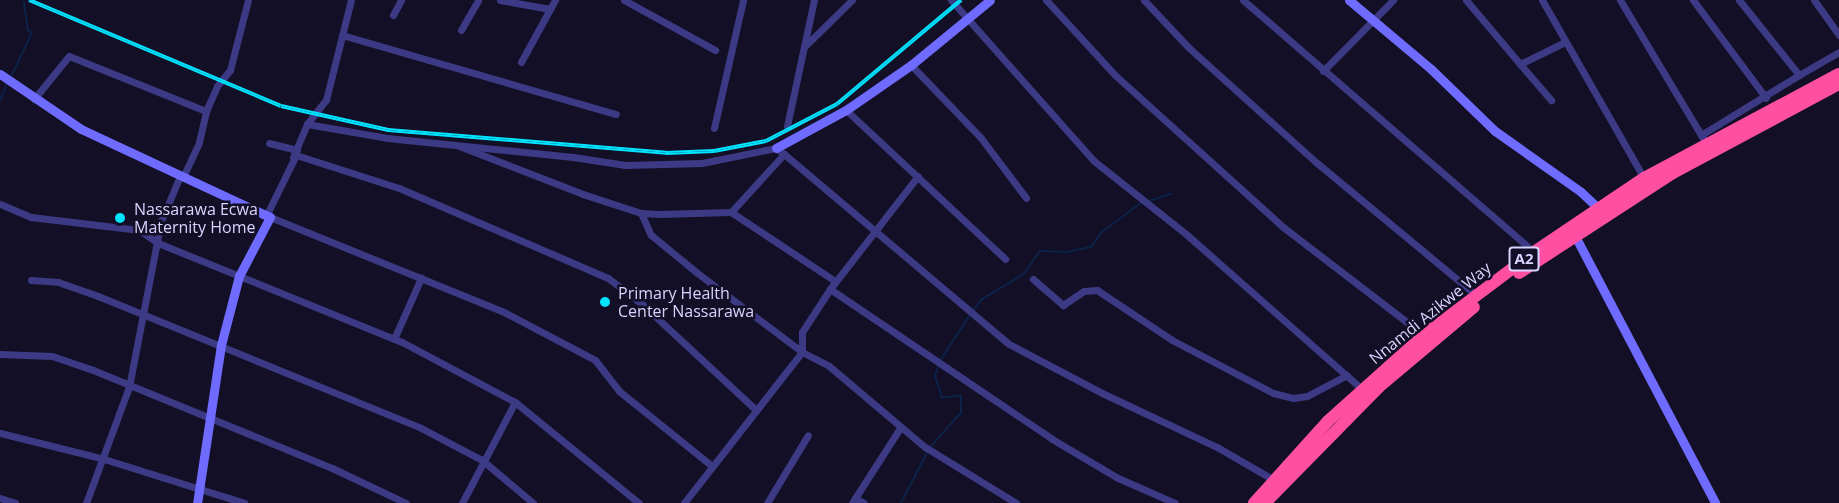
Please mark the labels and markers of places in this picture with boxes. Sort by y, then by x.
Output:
place label: Nassarawa Ecwa Maternity Home [134,199,258,237]
marker: Nassarawa Ecwa Maternity Home [111,209,129,227]
place label: Primary Health Center Nassarawa [618,283,754,321]
marker: Primary Health Center Nassarawa [596,293,614,311]

